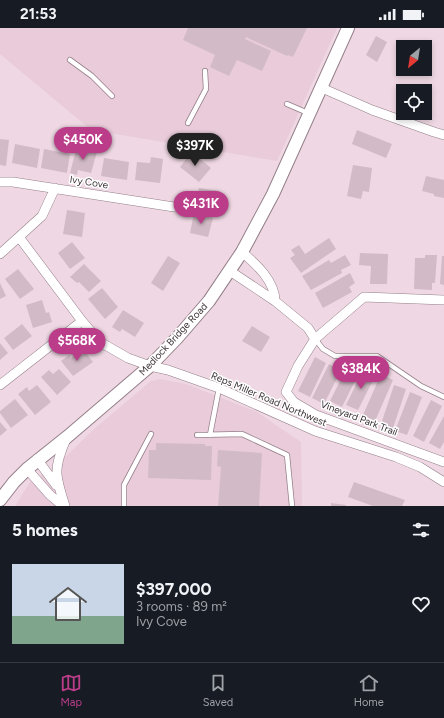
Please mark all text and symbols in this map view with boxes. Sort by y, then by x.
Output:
text: 21:53 [20,5,57,23]
north arrow [396,40,432,76]
map controls [396,40,432,120]
button: locate [396,84,432,120]
pin: $450K [55,127,111,161]
text: $450K [63,132,103,147]
pin: $397K [167,133,223,167]
text: $397K [176,138,214,153]
street label: Ivy Cove [69,173,110,192]
pin: $431K [173,191,229,225]
text: $431K [183,196,219,211]
street label: Medlock Bridge Road [136,300,210,378]
pin: $568K [49,328,105,362]
text: $568K [58,333,96,348]
pin: $384K [333,356,389,390]
text: $384K [341,361,381,376]
street label: Reps Miller Road Northwest [209,369,329,429]
street label: Vineyard Park Trail [319,397,399,439]
icon: filters [410,519,432,541]
text: 5 homes [12,520,78,540]
text: $397,000 [136,579,212,599]
icon: home [44,580,92,628]
icon: heart [410,593,432,615]
text: 3 rooms · 89 m² [136,599,227,614]
text: Ivy Cove [136,614,187,629]
tab: Map [60,672,82,709]
tab: Saved [203,672,233,709]
tab: Home [354,672,384,709]

